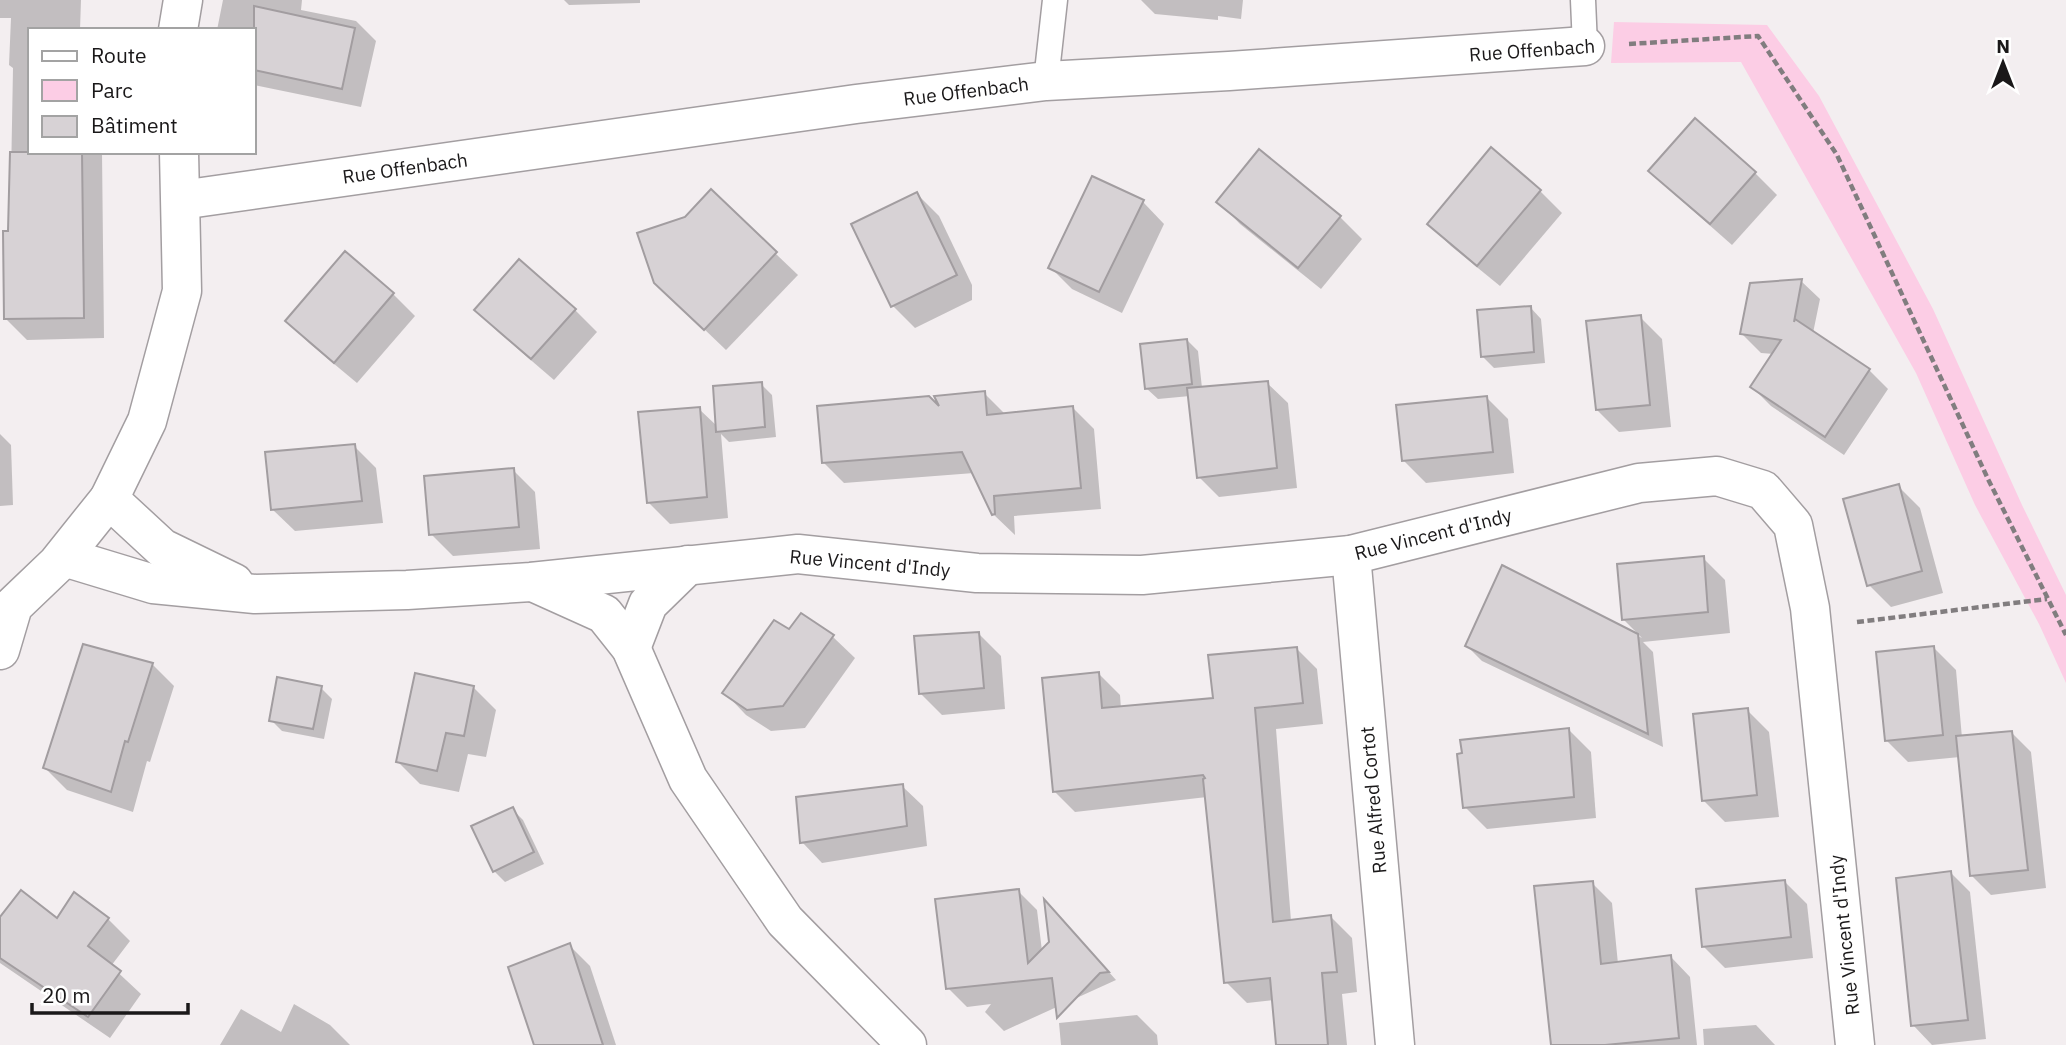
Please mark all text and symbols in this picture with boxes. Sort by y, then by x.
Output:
legend [28,28,256,154]
north arrow [1968,28,2038,98]
street label: Rue Offenbach [1468,34,1596,66]
text: N [1996,34,2010,58]
text: Route [91,41,147,69]
street label: Rue Offenbach [902,71,1030,111]
text: Parc [91,76,133,104]
text: Bâtiment [91,111,178,139]
street label: Rue Offenbach [341,147,469,189]
street label: Rue Vincent d'Indy [1352,503,1515,565]
street label: Rue Vincent d'Indy [789,544,952,582]
street label: Rue Alfred Cortot [1355,725,1391,875]
street label: Rue Vincent d'Indy [1824,853,1864,1016]
scale bar [32,972,187,1016]
text: 20 m [42,981,91,1009]

